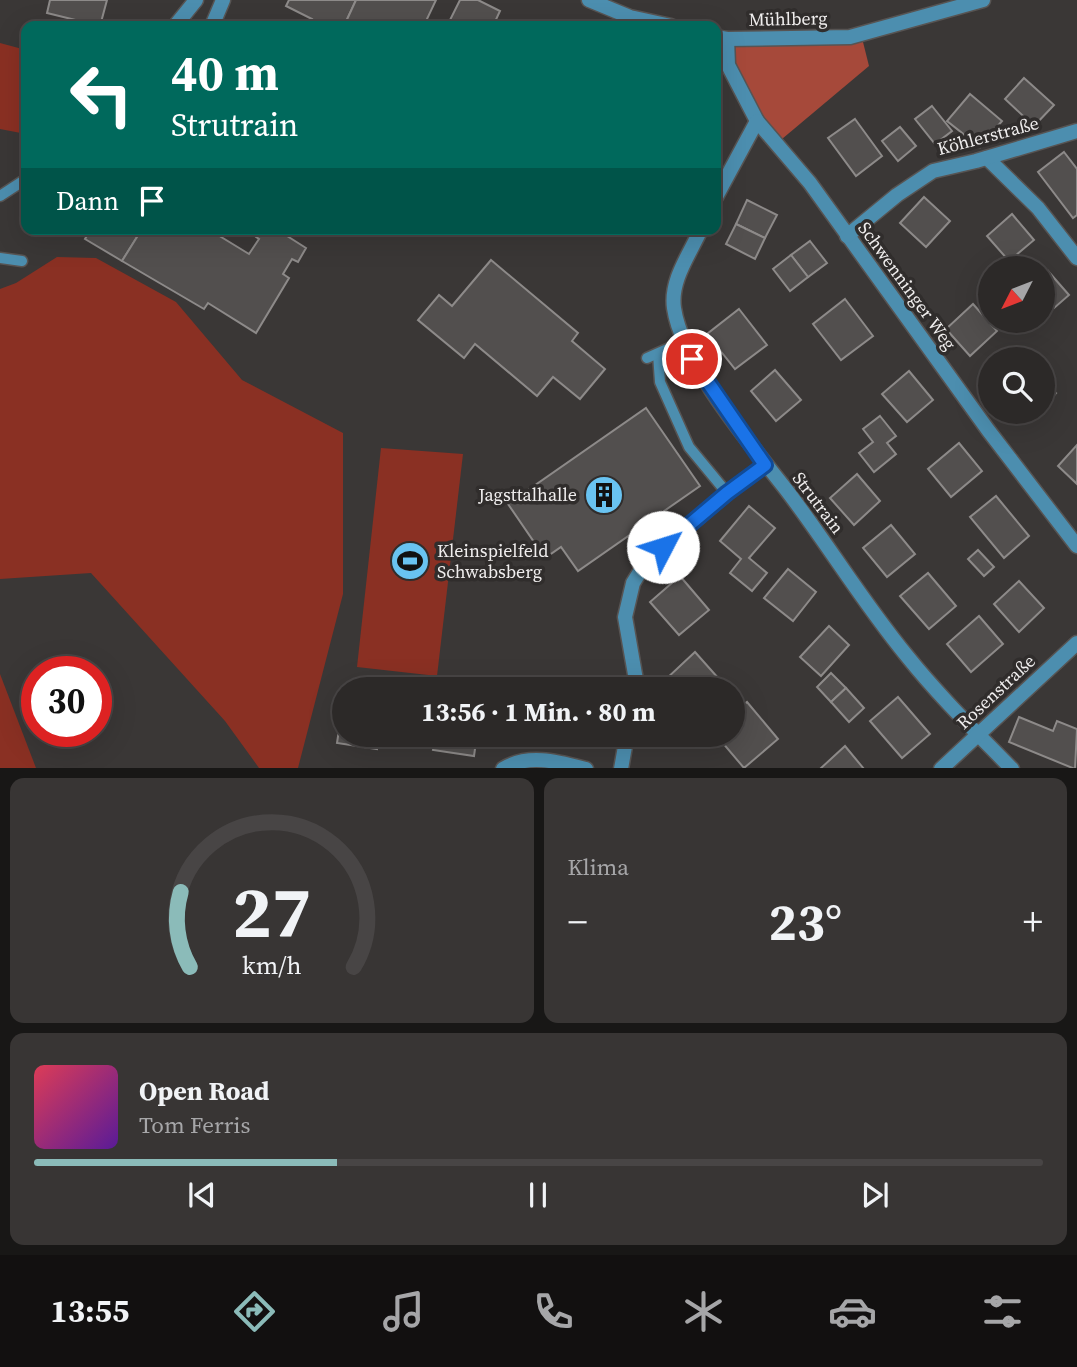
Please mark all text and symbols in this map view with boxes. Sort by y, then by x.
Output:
street label: Mühlberg [748,5,828,32]
text: 40 m [171,39,279,106]
icon: left [56,49,147,140]
text: Strutrain [171,103,298,147]
street label: Köhlerstraße [934,110,1041,161]
icon: arrive [133,182,171,220]
text: Dann [56,183,119,219]
street label: Schwenninger Weg [852,217,962,355]
north arrow [978,256,1055,332]
map controls [978,256,1055,424]
pin [662,329,722,389]
icon: arrive [673,340,711,378]
button: search [978,347,1055,424]
street label: Strutrain [787,467,850,539]
building icon: Jagsttalhalle [583,474,625,516]
place label: Jagsttalhalle [477,482,577,507]
position arrow [626,510,700,584]
place label: Kleinspielfeld Schwabsberg [437,538,548,584]
sports icon: Kleinspielfeld Schwabsberg [389,540,431,582]
street label: Rosenstraße [951,649,1041,735]
speed limit sign: 30 [21,656,112,747]
text: 13:56 · 1 Min. · 80 m [421,694,656,730]
text: Klima [568,851,629,883]
text: 27 [232,862,311,961]
text: 23° [769,886,842,957]
text: − [568,896,588,948]
text: + [1023,896,1043,948]
text: km/h [242,947,302,981]
text: Open Road [139,1073,270,1109]
text: Tom Ferris [139,1109,250,1141]
icon: previous [183,1176,221,1214]
icon: pause [519,1176,557,1214]
icon: next [856,1176,894,1214]
icon: directions [230,1287,279,1336]
icon: music [379,1287,428,1336]
icon: phone [529,1287,578,1336]
icon: climate [679,1287,728,1336]
icon: car [828,1287,877,1336]
icon: filters [978,1287,1027,1336]
text: 13:55 [50,1289,129,1333]

